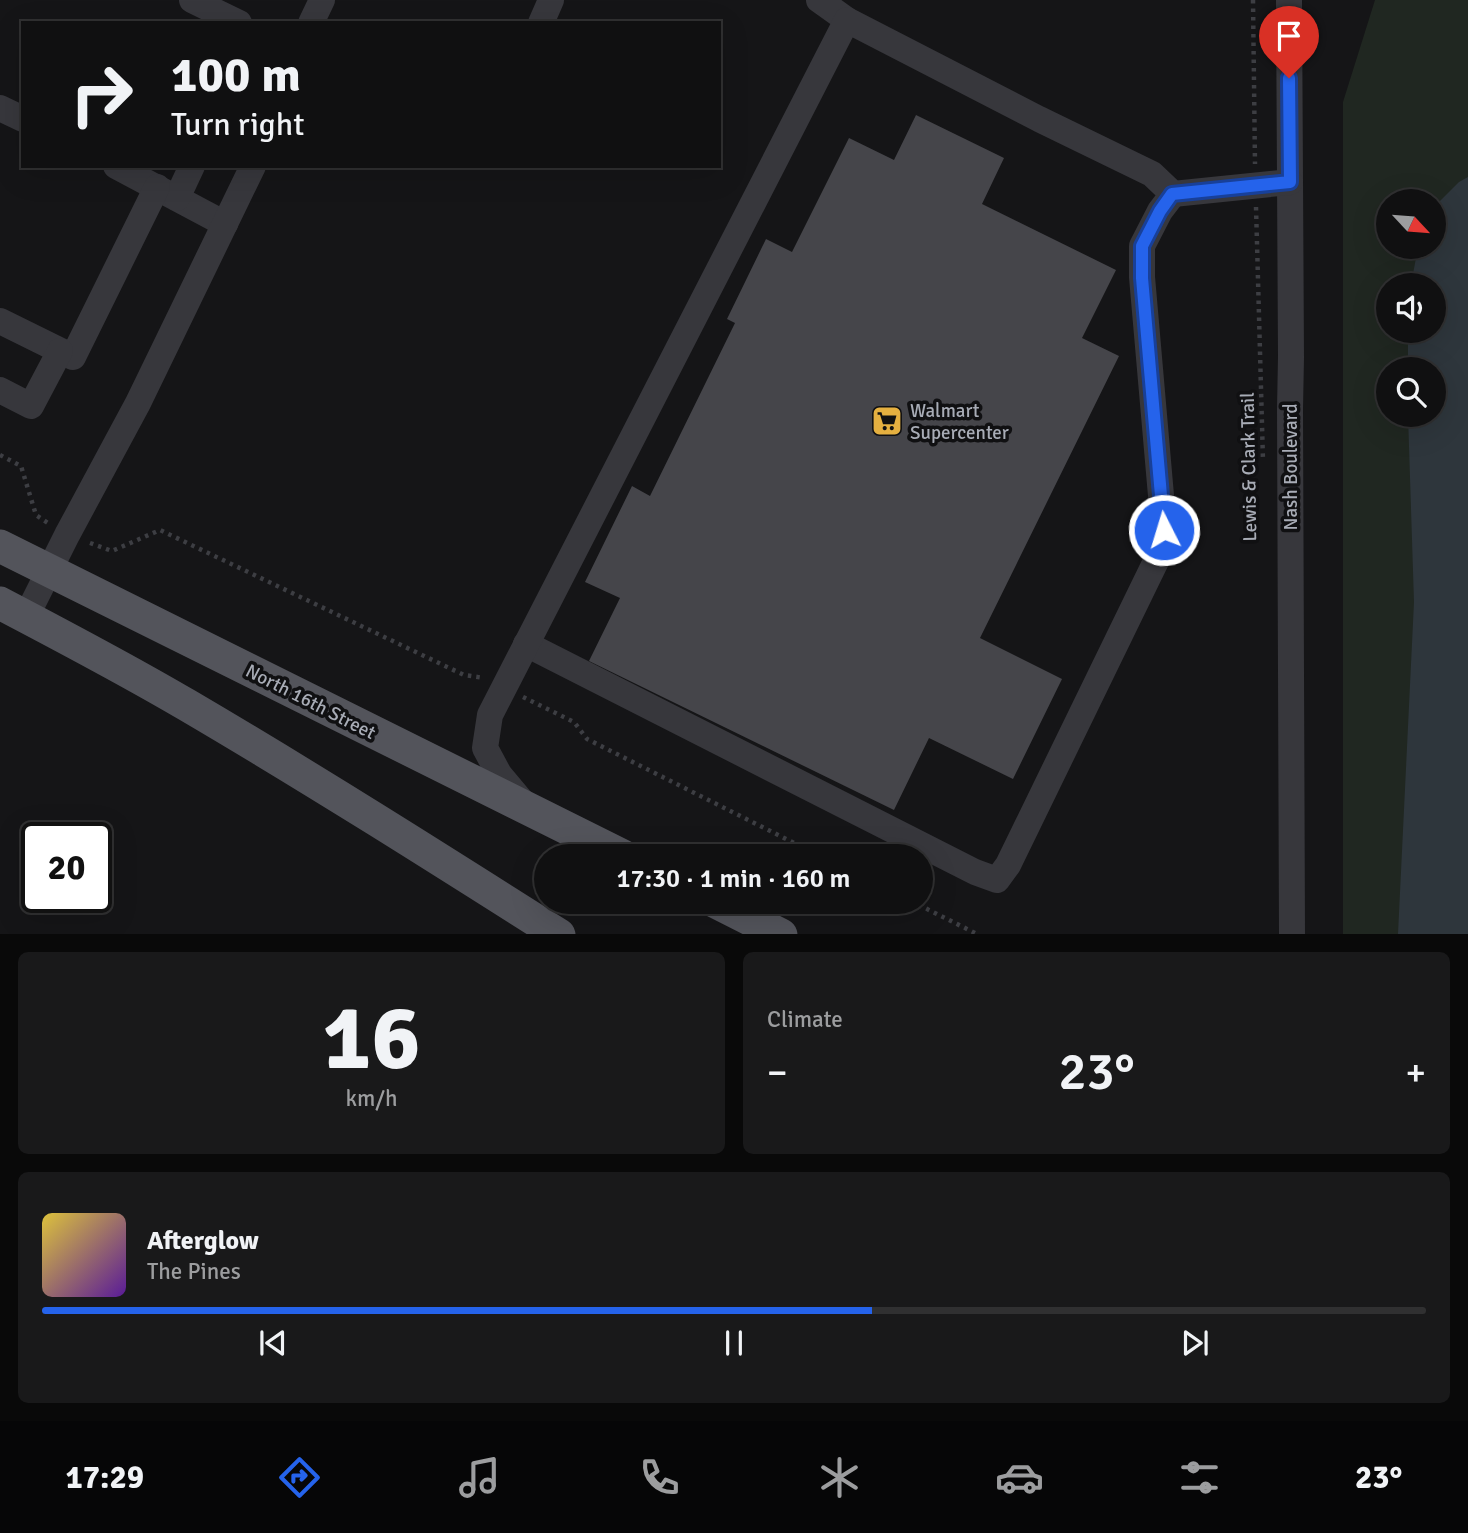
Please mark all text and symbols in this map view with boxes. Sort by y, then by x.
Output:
pin [1259,6,1319,78]
icon: arrive [1270,17,1308,55]
text: 100 m [171,45,301,105]
icon: right [56,49,147,140]
text: Turn right [171,105,304,144]
north arrow [1376,189,1446,259]
map controls [1376,189,1446,427]
button: sound [1376,273,1446,343]
button: search [1376,357,1446,427]
street label: Lewis & Clark Trail [1236,392,1262,542]
place label: Walmart Supercenter [910,399,1009,445]
supermarket icon: Walmart Supercenter [870,404,904,438]
street label: Nash Boulevard [1279,404,1303,530]
position arrow [1127,493,1201,567]
street label: North 16th Street [242,659,380,745]
speed limit sign: 20 [21,822,112,913]
text: 17:30 · 1 min · 160 m [617,863,850,895]
text: 16 [322,982,421,1095]
text: Climate [767,1005,843,1034]
text: 23° [1058,1040,1135,1104]
text: − [767,1049,788,1096]
text: + [1405,1049,1426,1096]
text: km/h [345,1084,398,1113]
text: Afterglow [147,1225,259,1257]
text: The Pines [147,1257,241,1286]
icon: previous [254,1324,292,1362]
icon: pause [715,1324,753,1362]
icon: next [1176,1324,1214,1362]
icon: directions [275,1453,324,1502]
icon: music [455,1453,504,1502]
icon: phone [635,1453,684,1502]
icon: climate [815,1453,864,1502]
icon: car [995,1453,1044,1502]
icon: filters [1175,1453,1224,1502]
text: 17:29 [66,1458,144,1497]
text: 23° [1355,1458,1402,1497]

